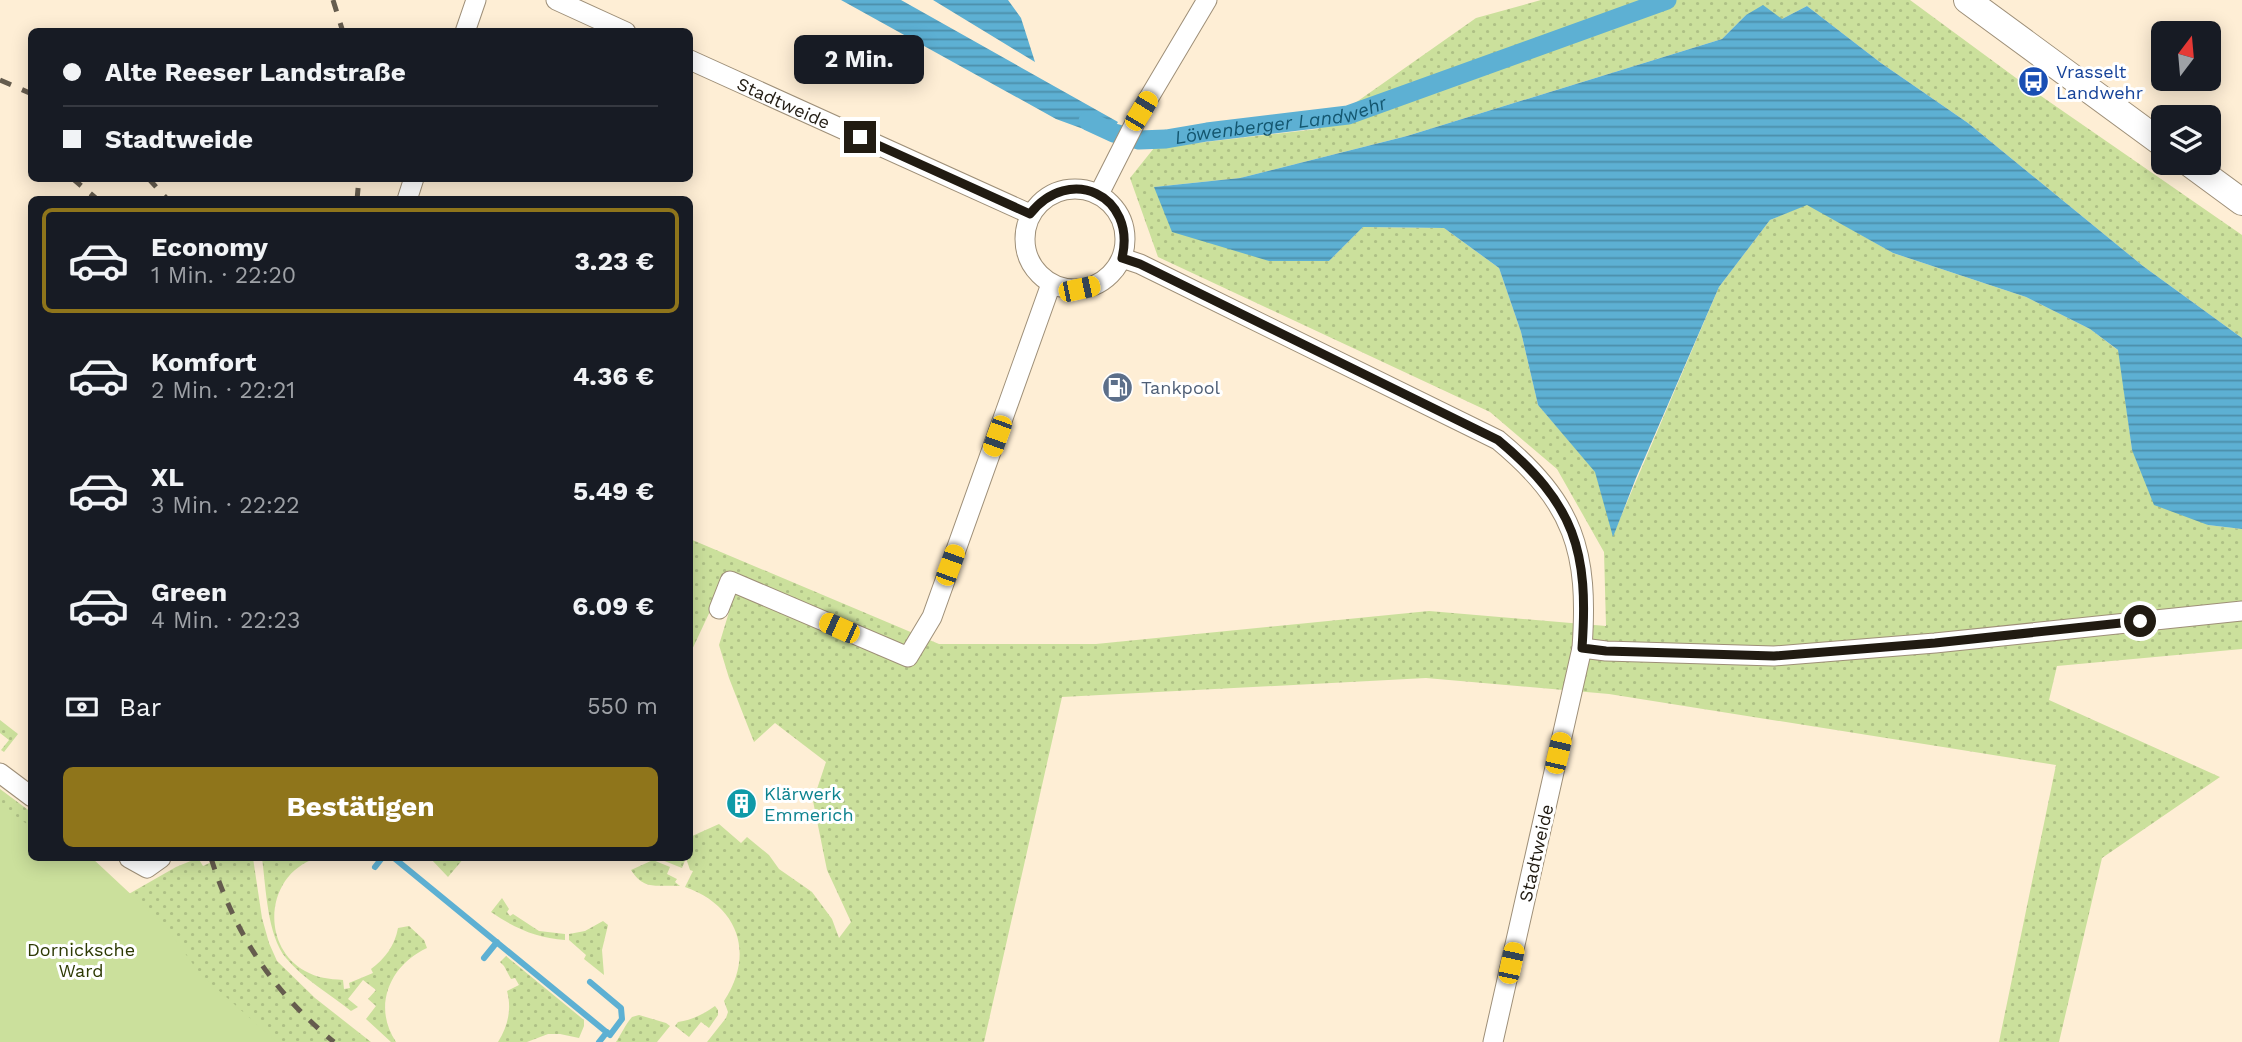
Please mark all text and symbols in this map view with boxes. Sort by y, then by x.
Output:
north arrow [2151,21,2221,91]
map controls [2151,21,2221,175]
callout: 2 Min. [795,36,925,85]
text: 2 Min. [825,46,893,73]
text: Alte Reeser Landstraße [105,57,406,87]
place label: Vrasselt Landwehr [2056,61,2143,103]
bus stop icon: Vrasselt Landwehr [2016,64,2050,98]
street label: Stadtweide [734,72,834,133]
car [1122,88,1161,134]
water label: Löwenberger Landwehr [1173,90,1390,149]
button: layers [2151,105,2221,175]
route end [844,121,876,153]
text: Stadtweide [105,124,253,154]
icon: car [67,229,130,292]
text: Economy [151,232,268,262]
text: 3.23 € [574,246,654,276]
text: 1 Min. · 22:20 [151,262,296,289]
car [1057,274,1102,304]
icon: car [67,344,130,407]
text: Komfort [151,347,256,377]
text: 4.36 € [573,361,654,391]
fuel station icon: Tankpool [1101,370,1135,404]
text: 2 Min. · 22:21 [151,377,295,404]
place label: Tankpool [1141,377,1220,398]
car [980,413,1015,459]
icon: car [67,459,130,522]
text: XL [151,462,184,492]
text: 5.49 € [573,476,654,506]
text: 3 Min. · 22:22 [151,492,300,519]
car [933,542,968,588]
icon: car [67,574,130,637]
text: Green [151,577,227,607]
text: 6.09 € [572,591,654,621]
route start [2124,605,2156,637]
text: 4 Min. · 22:23 [151,607,300,634]
car [816,610,863,646]
icon: cash [63,688,101,726]
text: Bar [119,692,161,722]
text: 550 m [587,693,658,720]
car [1544,730,1573,776]
button: Bestätigen [63,767,658,847]
place label: Klärwerk Emmerich [764,783,854,825]
building icon: Klärwerk Emmerich [724,786,758,820]
street label: Stadtweide [1515,802,1557,904]
park label: Dornicksche Ward [27,939,135,981]
car [1497,940,1526,986]

